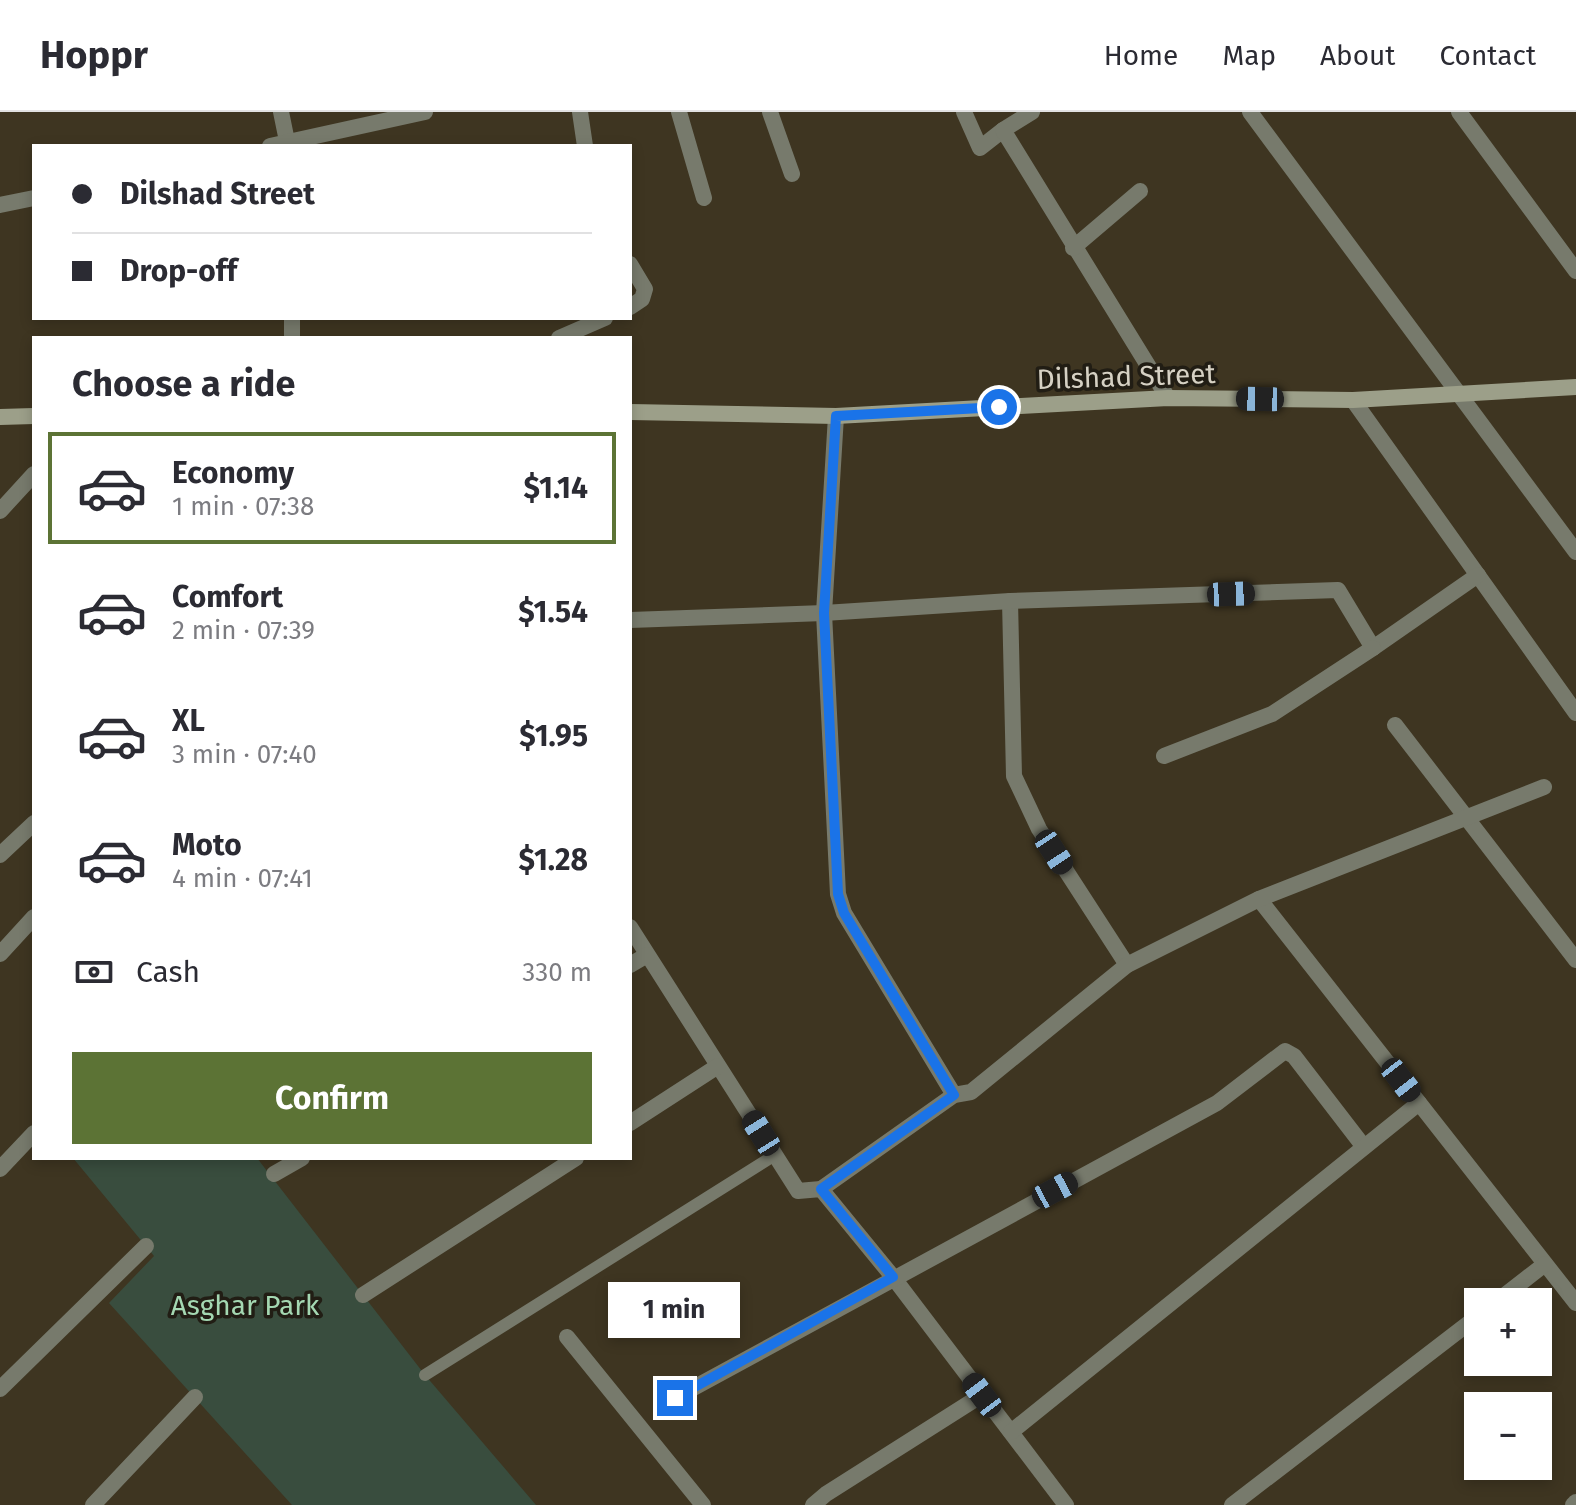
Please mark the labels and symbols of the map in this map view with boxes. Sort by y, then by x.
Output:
street label: Dilshad Street [1036,357,1217,396]
car [1236,387,1284,411]
route start [981,389,1017,425]
car [1207,581,1255,607]
car [1031,825,1077,879]
car [1377,1054,1425,1106]
car [738,1106,784,1160]
car [1028,1168,1082,1212]
callout: 1 min [609,1282,741,1338]
park label: Asghar Park [171,1289,320,1322]
car [958,1369,1006,1421]
route end [657,1380,693,1416]

